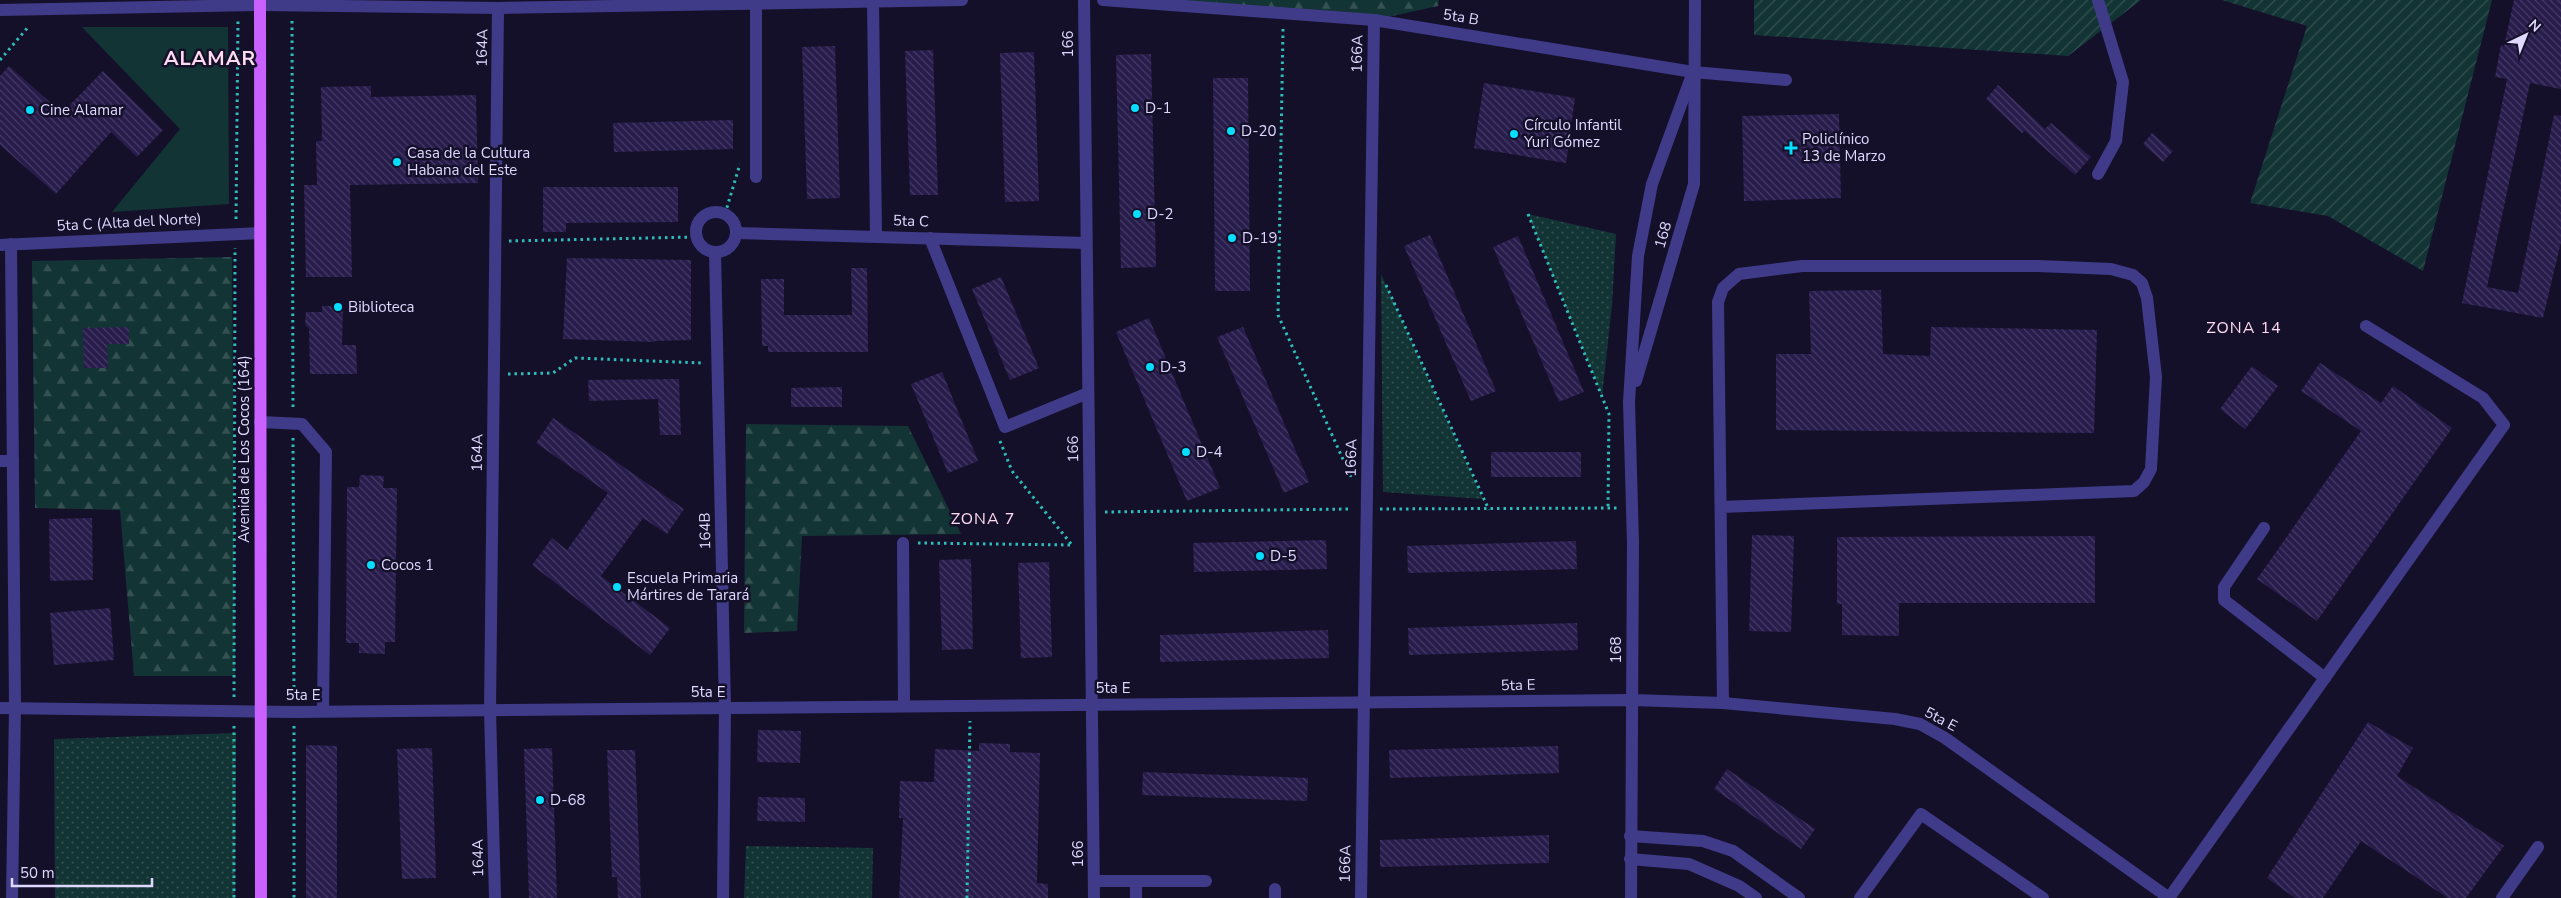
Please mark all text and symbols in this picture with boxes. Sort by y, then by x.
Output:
street label: 5ta B [1442,4,1480,30]
north arrow [2501,10,2551,60]
text: N [2524,15,2545,36]
street label: 164A [472,29,492,67]
street label: 166 [1058,30,1078,58]
street label: 166A [1347,35,1367,73]
district label: ALAMAR [164,45,256,72]
place label: D-1 [1145,98,1172,118]
place label: Cine Alamar [40,100,124,120]
marker: D-1 [1129,102,1141,114]
marker: Cine Alamar [24,104,36,116]
place label: Círculo Infantil Yuri Gómez [1523,115,1622,152]
place label: D-20 [1241,121,1277,141]
marker: D-20 [1225,125,1237,137]
marker: Círculo Infantil Yuri Gómez [1508,128,1520,140]
place label: Policlínico 13 de Marzo [1802,129,1886,166]
marker: Policlínico 13 de Marzo [1784,141,1798,155]
place label: Casa de la Cultura Habana del Este [407,143,530,180]
marker: Casa de la Cultura Habana del Este [391,156,403,168]
place label: D-2 [1147,204,1174,224]
street label: 5ta C (Alta del Norte) [56,208,202,236]
marker: D-2 [1131,208,1143,220]
street label: 5ta C [893,210,929,232]
street label: 168 [1650,219,1676,251]
place label: D-19 [1242,228,1278,248]
marker: D-19 [1226,232,1238,244]
place label: Biblioteca [348,297,415,317]
marker: Biblioteca [332,301,344,313]
district label: ZONA 14 [2206,317,2282,339]
street label: Avenida de Los Cocos (164) [234,355,254,543]
place label: D-3 [1160,357,1187,377]
marker: D-3 [1144,361,1156,373]
street label: 164A [467,434,487,472]
street label: 166 [1063,435,1083,463]
street label: 166A [1341,439,1361,477]
place label: D-4 [1196,442,1223,462]
marker: D-4 [1180,446,1192,458]
district label: ZONA 7 [951,508,1015,530]
street label: 164B [695,512,715,550]
place label: D-5 [1270,546,1297,566]
marker: D-5 [1254,550,1266,562]
place label: Cocos 1 [381,555,434,575]
marker: Cocos 1 [365,559,377,571]
place label: Escuela Primaria Mártires de Tarará [627,568,750,605]
marker: Escuela Primaria Mártires de Tarará [611,581,623,593]
street label: 168 [1606,636,1626,664]
street label: 5ta E [1500,675,1536,695]
street label: 5ta E [1096,678,1130,698]
street label: 5ta E [691,682,725,702]
street label: 5ta E [286,685,320,705]
street label: 5ta E [1921,702,1961,736]
place label: D-68 [550,790,586,810]
marker: D-68 [534,794,546,806]
street label: 164A [468,839,488,877]
street label: 166 [1068,840,1088,868]
street label: 166A [1335,845,1355,883]
scale bar [12,856,152,888]
text: 50 m [20,863,55,883]

